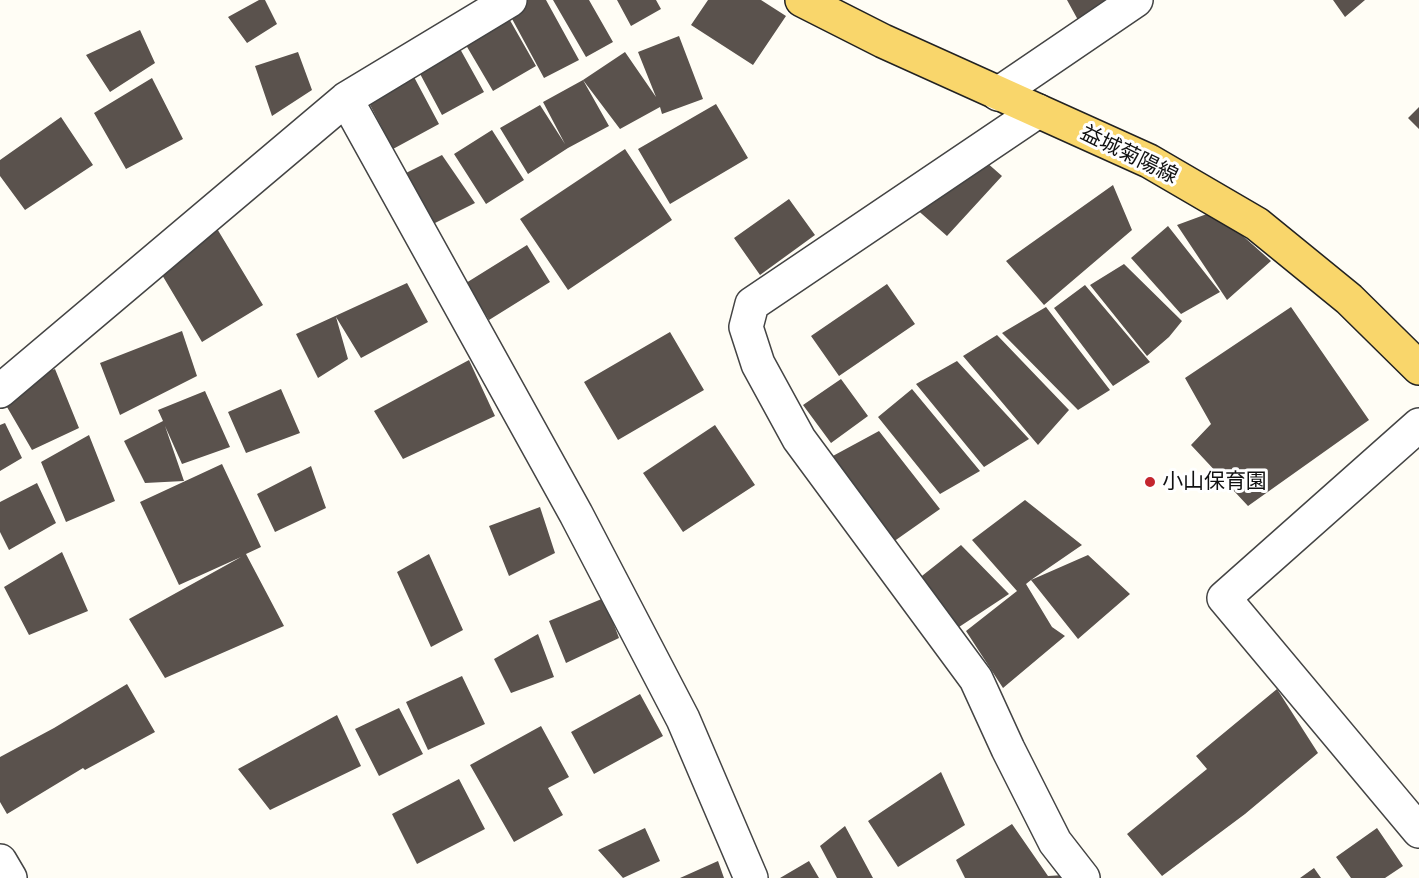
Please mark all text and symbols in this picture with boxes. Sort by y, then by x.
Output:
street label: 益城菊陽線 [1076,121,1182,189]
place label: 小山保育園 [1162,469,1267,495]
marker: 小山保育園 [1143,475,1157,489]

